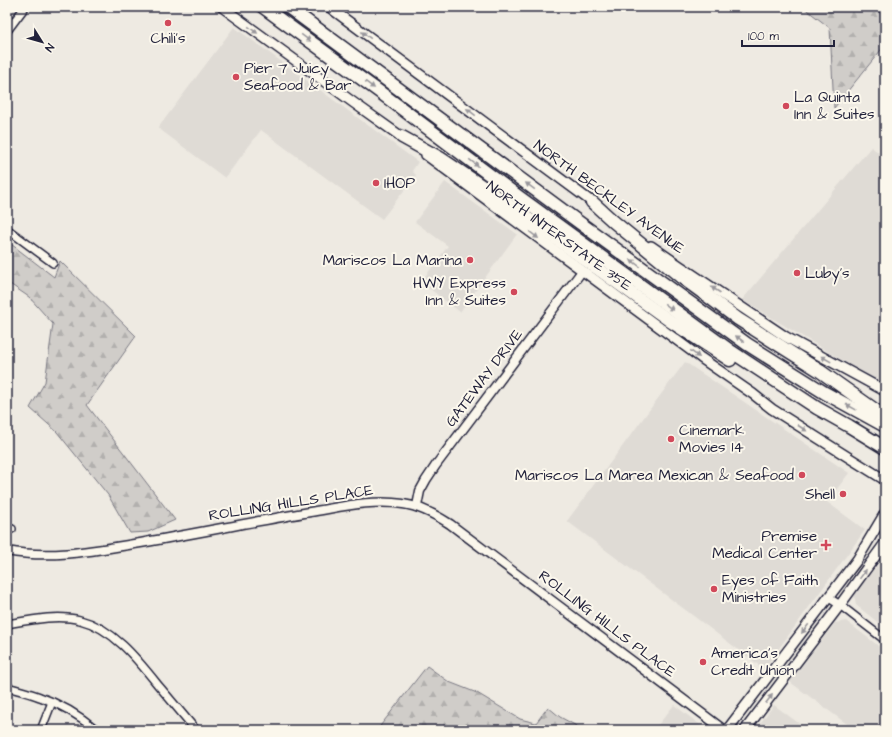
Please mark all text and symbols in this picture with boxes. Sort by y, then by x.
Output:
marker: Chili's [163,18,173,28]
north arrow [22,22,62,62]
scale bar [742,22,834,48]
one-way arrow [248,26,259,34]
place label: Chili's [151,28,186,49]
text: 100 m [748,28,779,45]
one-way arrow [361,31,372,39]
one-way arrow [300,34,311,42]
text: N [41,40,58,55]
place label: Pier 7 Juicy Seafood & Bar [244,58,352,96]
marker: Pier 7 Juicy Seafood & Bar [231,72,241,82]
one-way arrow [365,81,375,89]
place label: La Quinta Inn & Suites [794,87,875,125]
marker: La Quinta Inn & Suites [781,101,791,111]
one-way arrow [466,108,476,116]
street label: NORTH BECKLEY AVENUE [529,135,689,259]
one-way arrow [468,159,479,167]
place label: IHOP [384,173,415,194]
street label: NORTH INTERSTATE 35E [482,176,636,296]
marker: IHOP [371,178,381,188]
one-way arrow [525,181,536,190]
one-way arrow [529,231,540,239]
place label: Mariscos La Marina [323,250,462,271]
marker: Mariscos La Marina [465,255,475,265]
one-way arrow [630,259,640,267]
place label: Luby's [805,263,850,285]
marker: Luby's [792,268,802,278]
place label: HWY Express Inn & Suites [413,273,506,311]
one-way arrow [711,286,721,294]
marker: HWY Express Inn & Suites [509,287,519,297]
one-way arrow [663,302,674,311]
street label: GATEWAY DRIVE [440,325,528,431]
one-way arrow [735,335,745,343]
one-way arrow [690,350,701,358]
one-way arrow [821,355,832,362]
one-way arrow [845,403,857,410]
place label: Cinemark Movies 14 [679,420,744,458]
one-way arrow [797,424,807,432]
marker: Cinemark Movies 14 [666,434,676,444]
place label: Mariscos La Marea Mexican & Seafood [515,465,794,486]
marker: Mariscos La Marea Mexican & Seafood [797,470,807,480]
street label: ROLLING HILLS PLACE [207,480,375,526]
place label: Shell [805,484,835,505]
marker: Shell [838,489,848,499]
place label: Premise Medical Center [712,526,817,564]
marker: Premise Medical Center [820,539,832,551]
street label: ROLLING HILLS PLACE [534,566,680,683]
one-way arrow [858,569,866,579]
place label: Eyes of Faith Ministries [722,570,818,608]
marker: Eyes of Faith Ministries [709,584,719,594]
one-way arrow [800,623,809,634]
place label: America's Credit Union [711,643,795,681]
marker: America's Credit Union [698,657,708,667]
one-way arrow [764,694,772,704]

